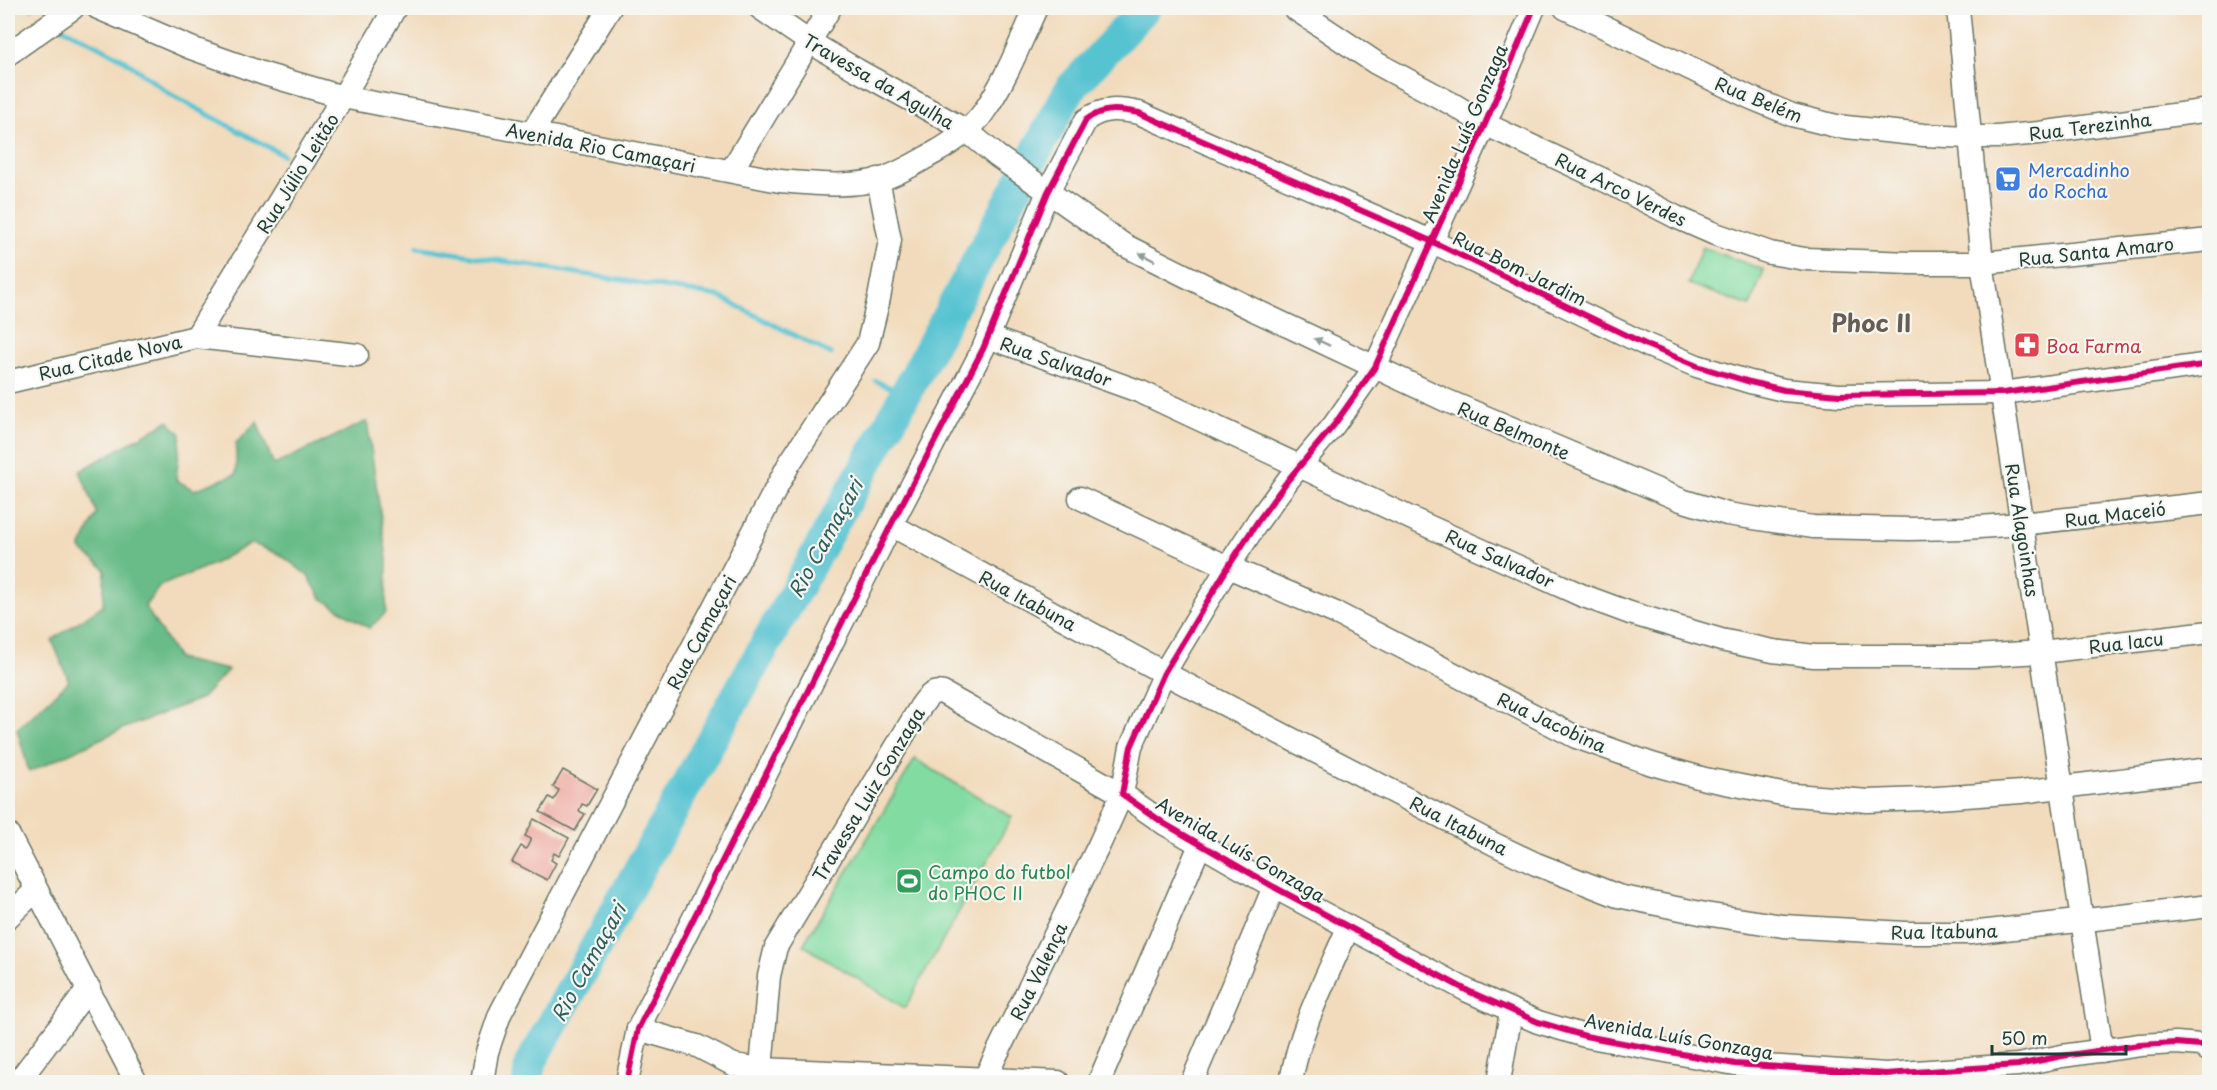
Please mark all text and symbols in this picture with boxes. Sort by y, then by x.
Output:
street label: Travessa da Agulha [798,27,960,136]
street label: Avenida Luís Gonzaga [1414,39,1514,226]
street label: Rua Belém [1711,69,1807,129]
street label: Rua Terezinha [2027,105,2153,147]
street label: Rua Júlio Leitão [249,108,345,238]
street label: Avenida Rio Camaçari [504,115,698,179]
street label: Rua Arco Verdes [1551,145,1691,233]
place label: Mercadinho do Rocha [2028,156,2130,204]
supermarket icon: Mercadinho do Rocha [1993,164,2023,194]
street label: Rua Bom Jardim [1449,224,1591,312]
street label: Rua Santa Amaro [2017,229,2175,273]
one-way arrow [1138,252,1156,262]
district label: Phoc II [1831,304,1911,340]
street label: Rua Citade Nova [36,327,184,387]
street label: Rua Salvador [996,329,1116,393]
pharmacy icon: Boa Farma [2012,330,2042,360]
place label: Boa Farma [2046,332,2142,359]
one-way arrow [1313,337,1331,347]
street label: Rua Belmonte [1454,394,1575,466]
street label: Rua Alagoinhas [1999,461,2047,599]
water label: Rio Camaçari [780,471,871,603]
street label: Rua Maceió [2063,494,2167,534]
street label: Rua Salvador [1441,522,1560,594]
street label: Rua Itabuna [974,563,1082,637]
street label: Rua Camaçari [659,570,743,694]
street label: Rua Iacu [2087,624,2165,660]
street label: Rua Jacobina [1493,685,1611,759]
street label: Travessa Luiz Gonzaga [805,701,931,886]
street label: Avenida Luís Gonzaga [1151,789,1331,909]
street label: Rua Itabuna [1405,789,1514,862]
place label: Campo do futbol do PHOC II [928,858,1071,906]
sports icon: Campo do futbol do PHOC II [894,866,924,896]
water label: Rio Camaçari [543,895,634,1027]
street label: Rua Valença [1003,917,1074,1025]
street label: Rua Itabuna [1890,917,1999,945]
street label: Avenida Luís Gonzaga [1582,1006,1776,1066]
scale bar [1992,1018,2126,1056]
text: 50 m [2001,1024,2048,1051]

